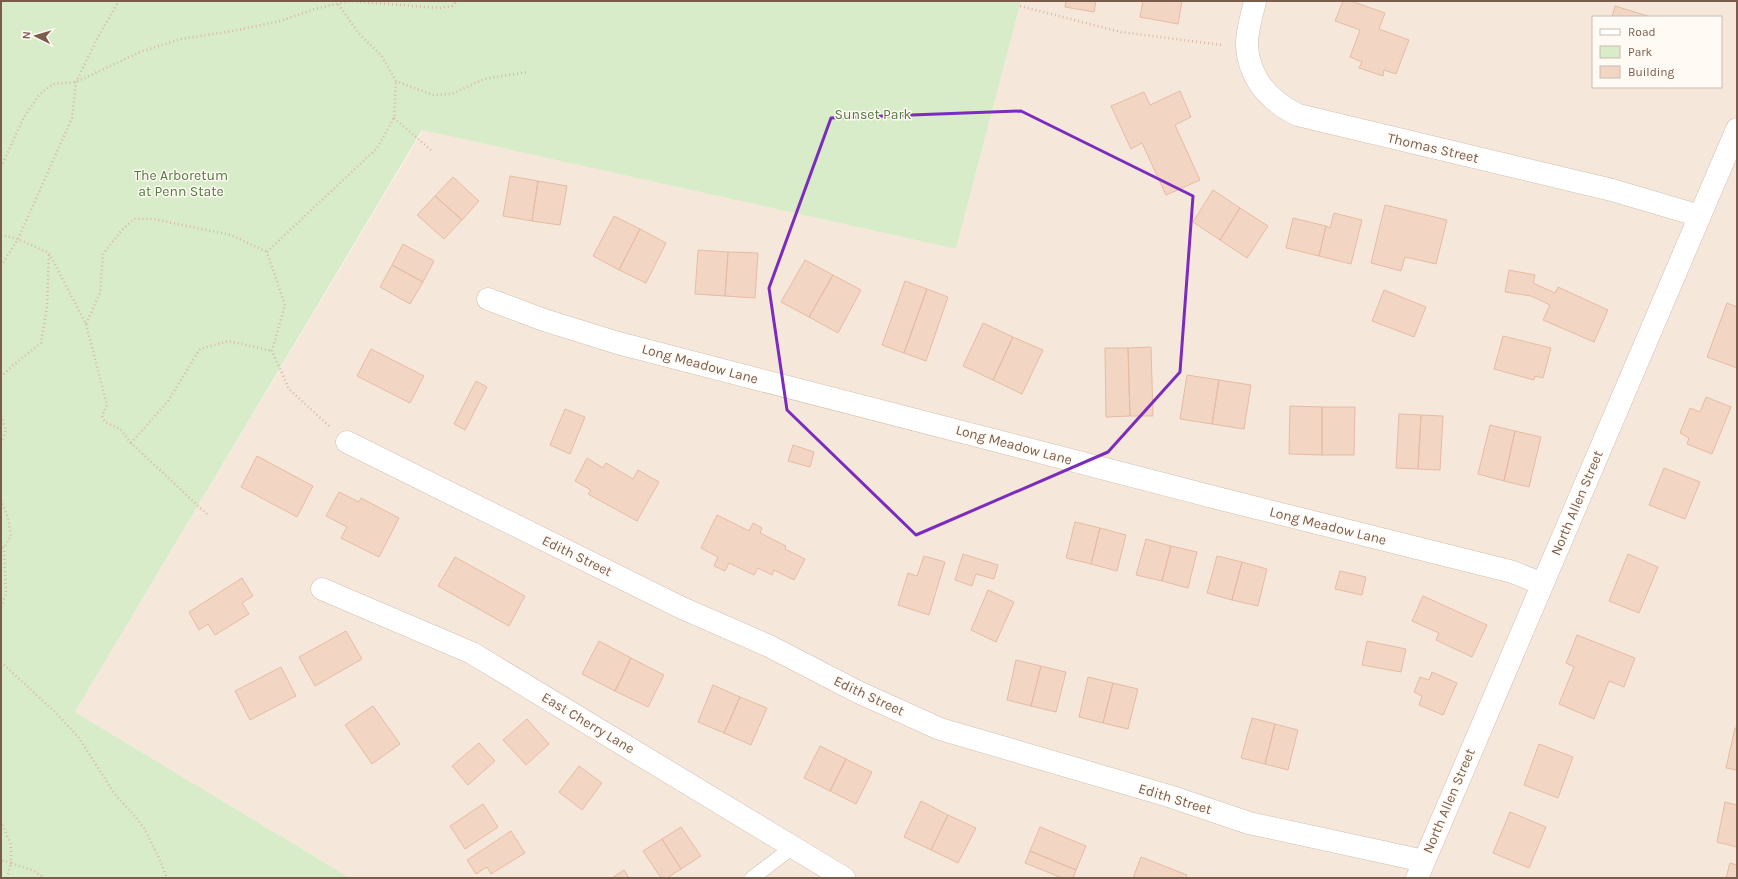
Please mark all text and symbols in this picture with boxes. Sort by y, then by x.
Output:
north arrow [16,16,56,56]
legend [1592,16,1722,88]
text: Road [1628,25,1656,39]
text: N [20,31,33,40]
text: Park [1628,45,1653,59]
text: Building [1628,65,1675,79]
park label: Sunset Park [835,106,912,123]
street label: Thomas Street [1386,129,1480,167]
park label: The Arboretum at Penn State [134,167,228,200]
street label: Long Meadow Lane [640,340,760,388]
street label: Long Meadow Lane [954,421,1074,469]
street label: North Allen Street [1547,448,1607,558]
street label: Long Meadow Lane [1268,503,1388,549]
street label: Edith Street [539,532,615,580]
street label: Edith Street [831,672,907,720]
street label: East Cherry Lane [538,689,638,757]
street label: North Allen Street [1419,746,1479,856]
street label: Edith Street [1136,780,1214,818]

